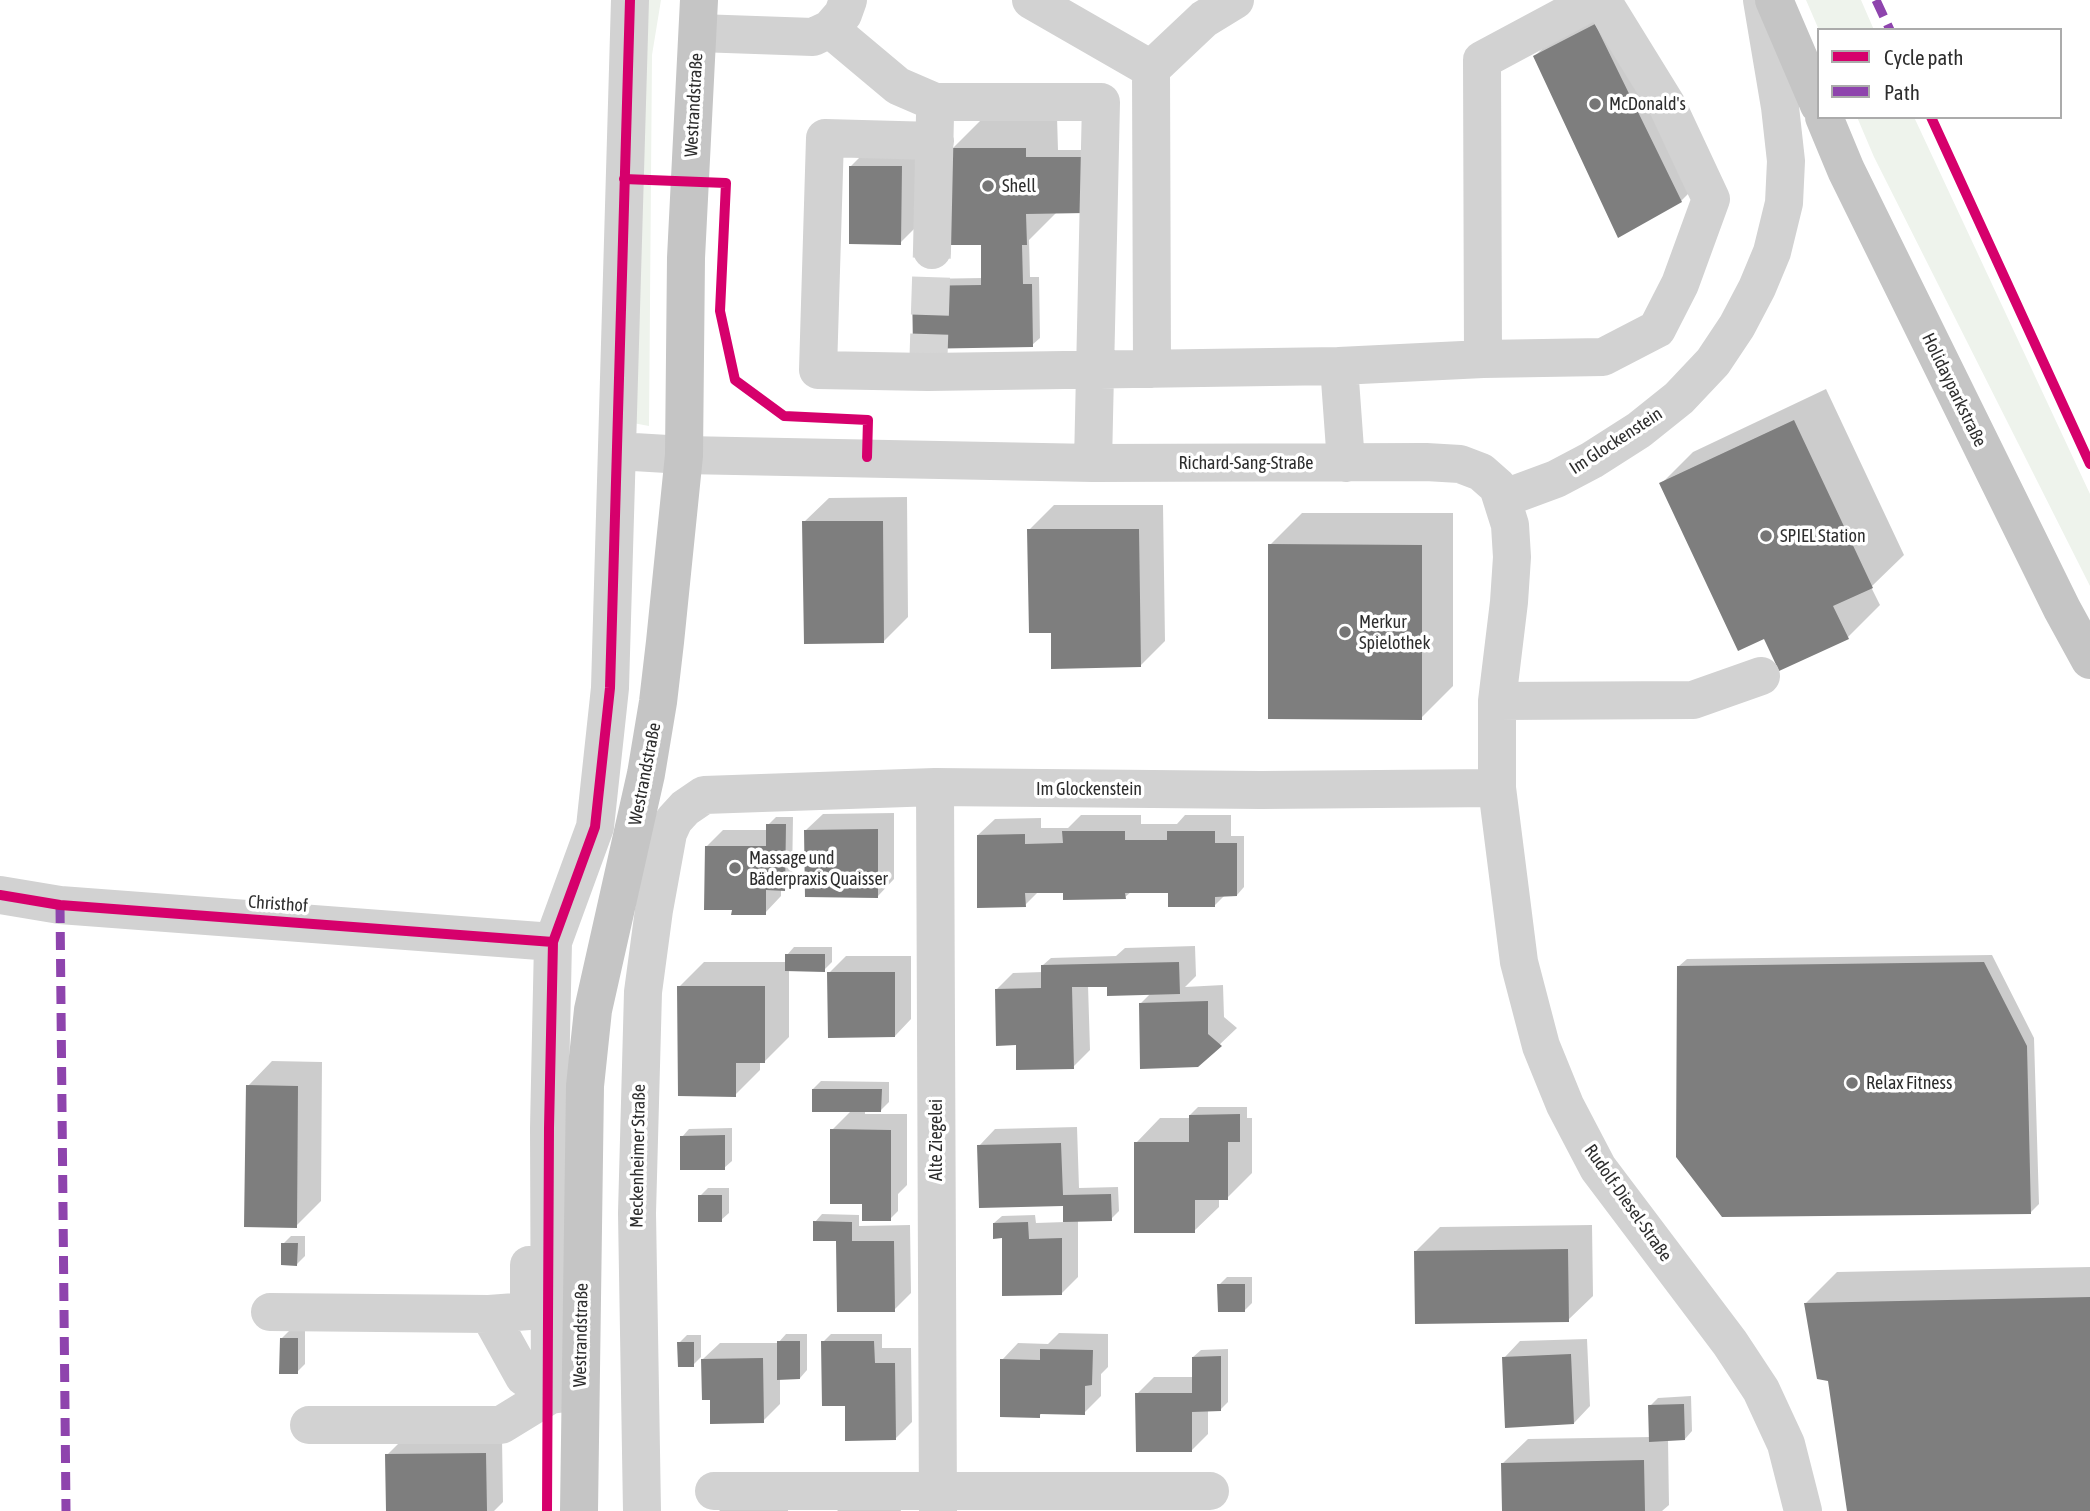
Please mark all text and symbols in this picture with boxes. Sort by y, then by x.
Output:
legend [1817,28,2062,119]
text: Cycle path [1884,45,1963,69]
street label: Westrandstraße [680,52,708,158]
text: Path [1884,80,1920,104]
place label: McDonald's [1609,93,1686,115]
marker: McDonald's [1587,96,1603,112]
place label: Shell [1002,175,1036,197]
marker: Shell [980,178,996,194]
street label: Holidayparkstraße [1917,330,1991,450]
street label: Im Glockenstein [1566,403,1666,479]
street label: Richard-Sang-Straße [1179,452,1313,474]
place label: SPIEL Station [1780,525,1866,547]
marker: SPIEL Station [1758,528,1774,544]
place label: Merkur Spielothek [1359,611,1430,654]
marker: Merkur Spielothek [1337,624,1353,640]
street label: Westrandstraße [624,721,666,827]
street label: Im Glockenstein [1036,778,1142,800]
place label: Massage und Bäderpraxis Quaisser [749,847,888,890]
marker: Massage und Bäderpraxis Quaisser [727,860,743,876]
street label: Christhof [247,891,309,917]
place label: Relax Fitness [1866,1072,1952,1094]
marker: Relax Fitness [1844,1075,1860,1091]
street label: Meckenheimer Straße [626,1084,650,1228]
street label: Alte Ziegelei [925,1099,947,1181]
street label: Rudolf-Diesel-Straße [1580,1140,1676,1266]
street label: Westrandstraße [569,1283,593,1387]

